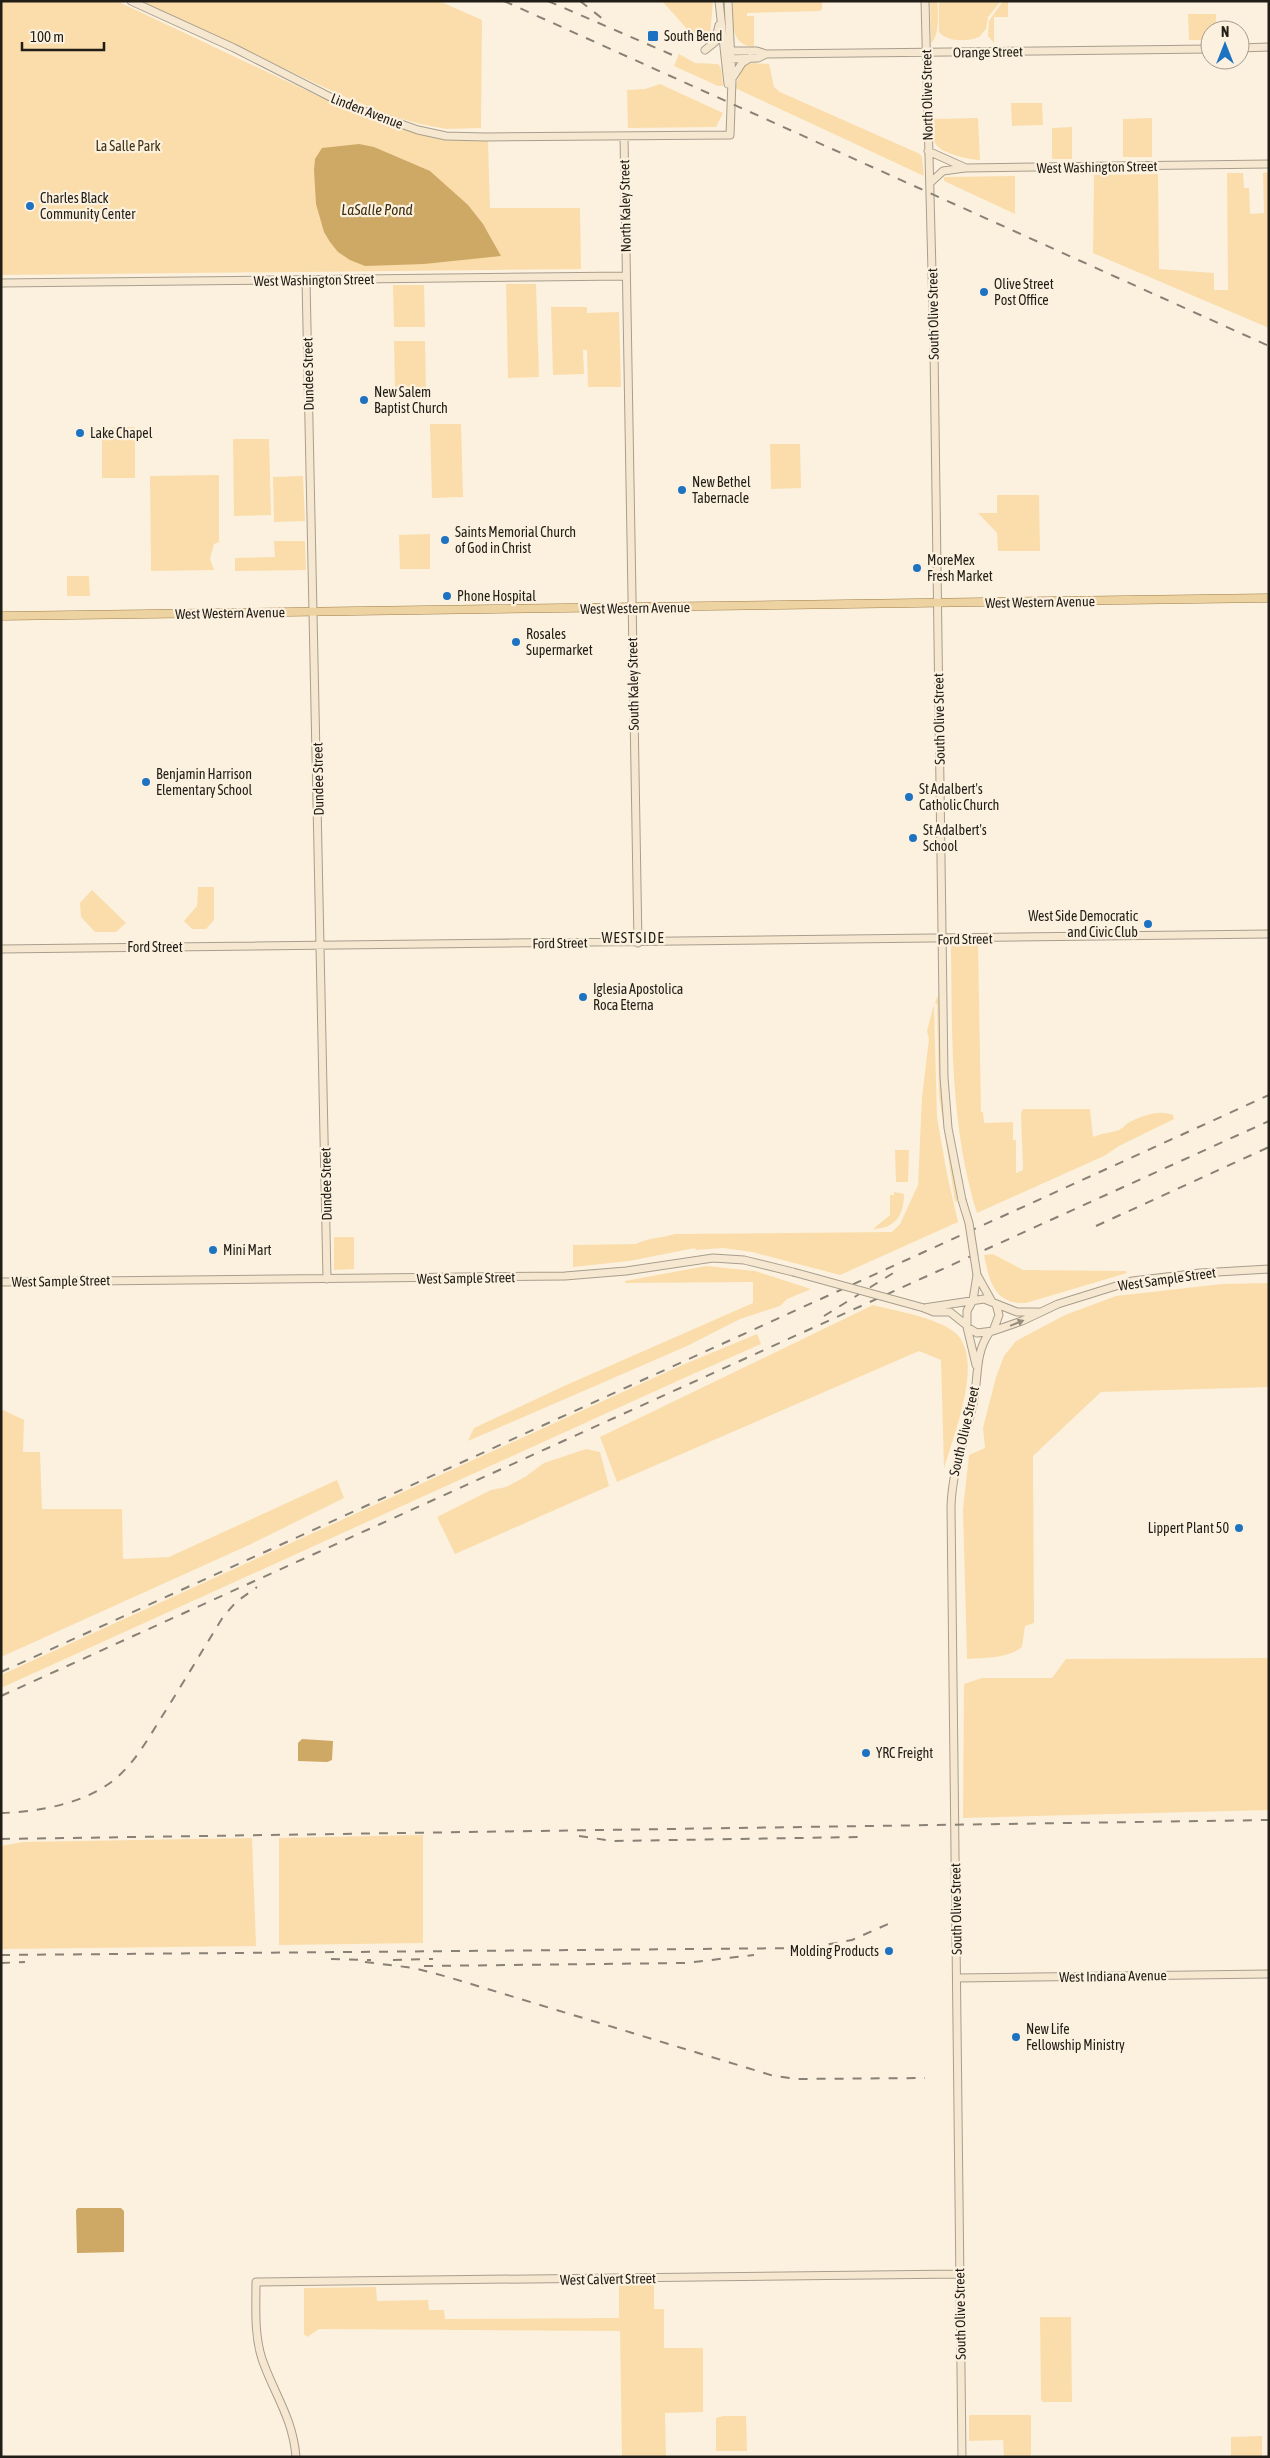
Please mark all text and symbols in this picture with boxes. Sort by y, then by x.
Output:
scale bar [22,20,105,52]
north arrow [1200,20,1250,70]
text: N [1221,24,1229,40]
text: 100 m [30,28,64,45]
place label: South Bend [664,28,722,44]
marker: South Bend [646,29,660,43]
street label: Orange Street [953,43,1023,61]
street label: North Olive Street [918,49,936,141]
street label: Linden Avenue [329,90,405,132]
park label: La Salle Park [95,138,161,154]
street label: West Washington Street [1036,158,1158,176]
street label: North Kaley Street [616,159,634,253]
place label: Charles Black Community Center [40,190,136,222]
marker: Charles Black Community Center [24,200,36,212]
water label: LaSalle Pond [341,201,413,218]
street label: South Olive Street [924,268,942,360]
street label: West Washington Street [253,271,375,289]
place label: Olive Street Post Office [994,276,1054,308]
marker: Olive Street Post Office [978,286,990,298]
street label: Dundee Street [299,337,317,411]
place label: New Salem Baptist Church [374,384,448,416]
marker: New Salem Baptist Church [358,394,370,406]
place label: Lake Chapel [90,425,153,441]
marker: Lake Chapel [74,427,86,439]
place label: New Bethel Tabernacle [692,474,751,506]
marker: New Bethel Tabernacle [676,484,688,496]
place label: Saints Memorial Church of God in Christ [455,524,576,556]
marker: Saints Memorial Church of God in Christ [439,534,451,546]
place label: MoreMex Fresh Market [927,552,993,584]
marker: MoreMex Fresh Market [911,562,923,574]
place label: Phone Hospital [457,588,536,604]
marker: Phone Hospital [441,590,453,602]
street label: West Western Avenue [985,593,1095,611]
street label: West Western Avenue [580,599,690,617]
street label: West Western Avenue [175,604,285,622]
place label: Rosales Supermarket [526,626,593,658]
marker: Rosales Supermarket [510,636,522,648]
street label: South Kaley Street [624,637,642,731]
street label: South Olive Street [930,673,948,765]
street label: Dundee Street [309,742,327,816]
place label: Benjamin Harrison Elementary School [156,766,252,798]
marker: Benjamin Harrison Elementary School [140,776,152,788]
place label: St Adalbert's Catholic Church [919,781,999,813]
marker: St Adalbert's Catholic Church [903,791,915,803]
place label: St Adalbert's School [923,822,987,854]
marker: St Adalbert's School [907,832,919,844]
place label: West Side Democratic and Civic Club [1028,908,1139,940]
marker: West Side Democratic and Civic Club [1142,918,1154,930]
district label: WESTSIDE [601,929,665,946]
street label: Ford Street [937,931,993,947]
street label: Ford Street [532,935,588,951]
street label: Ford Street [127,939,183,955]
place label: Iglesia Apostolica Roca Eterna [593,981,683,1013]
marker: Iglesia Apostolica Roca Eterna [577,991,589,1003]
street label: Dundee Street [317,1147,335,1221]
place label: Mini Mart [223,1242,271,1258]
marker: Mini Mart [207,1244,219,1256]
street label: West Sample Street [1117,1264,1217,1294]
street label: West Sample Street [417,1269,515,1287]
street label: West Sample Street [12,1272,110,1290]
one-way arrow [1010,1319,1025,1327]
street label: South Olive Street [946,1385,982,1477]
place label: Lippert Plant 50 [1148,1520,1229,1536]
marker: Lippert Plant 50 [1233,1522,1245,1534]
place label: YRC Freight [876,1745,933,1761]
marker: YRC Freight [860,1747,872,1759]
street label: South Olive Street [947,1863,965,1955]
place label: Molding Products [790,1943,879,1959]
marker: Molding Products [883,1945,895,1957]
street label: West Indiana Avenue [1059,1967,1167,1985]
place label: New Life Fellowship Ministry [1026,2021,1125,2053]
marker: New Life Fellowship Ministry [1010,2031,1022,2043]
street label: South Olive Street [951,2268,969,2360]
street label: West Calvert Street [560,2270,656,2288]

